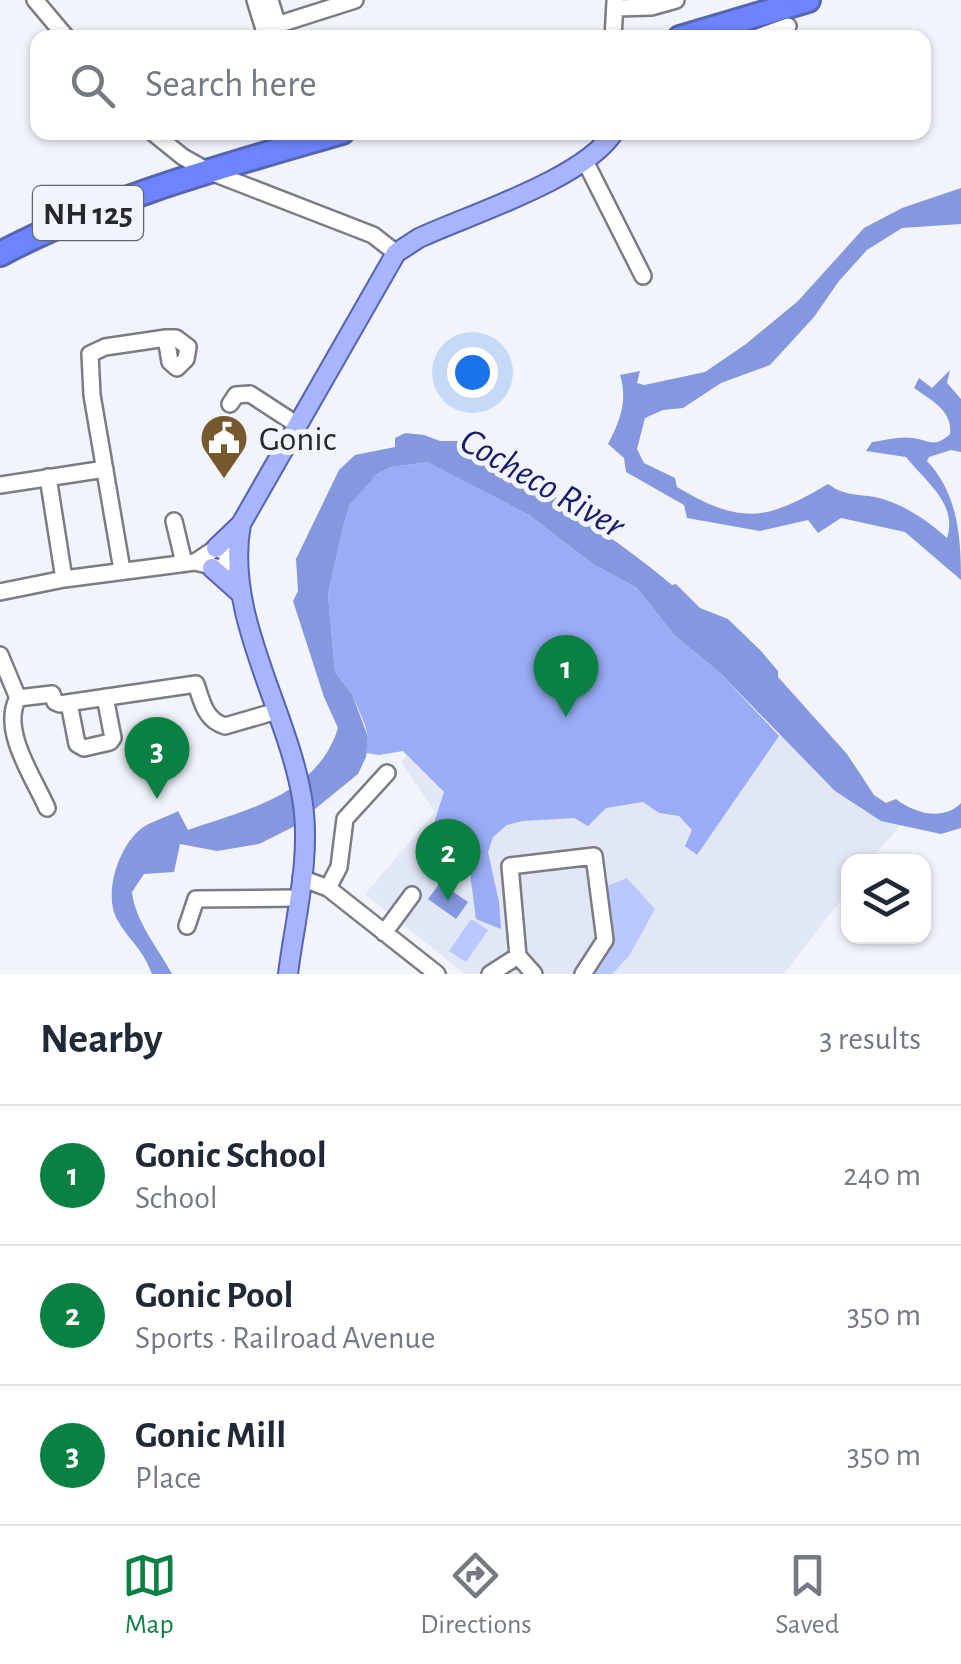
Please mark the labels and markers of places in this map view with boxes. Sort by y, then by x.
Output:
public building icon: Gonic [198,412,250,480]
place label: Gonic [259,422,336,457]
pin: 1 [534,634,598,717]
pin: 3 [124,716,190,799]
pin: 2 [416,818,480,901]

